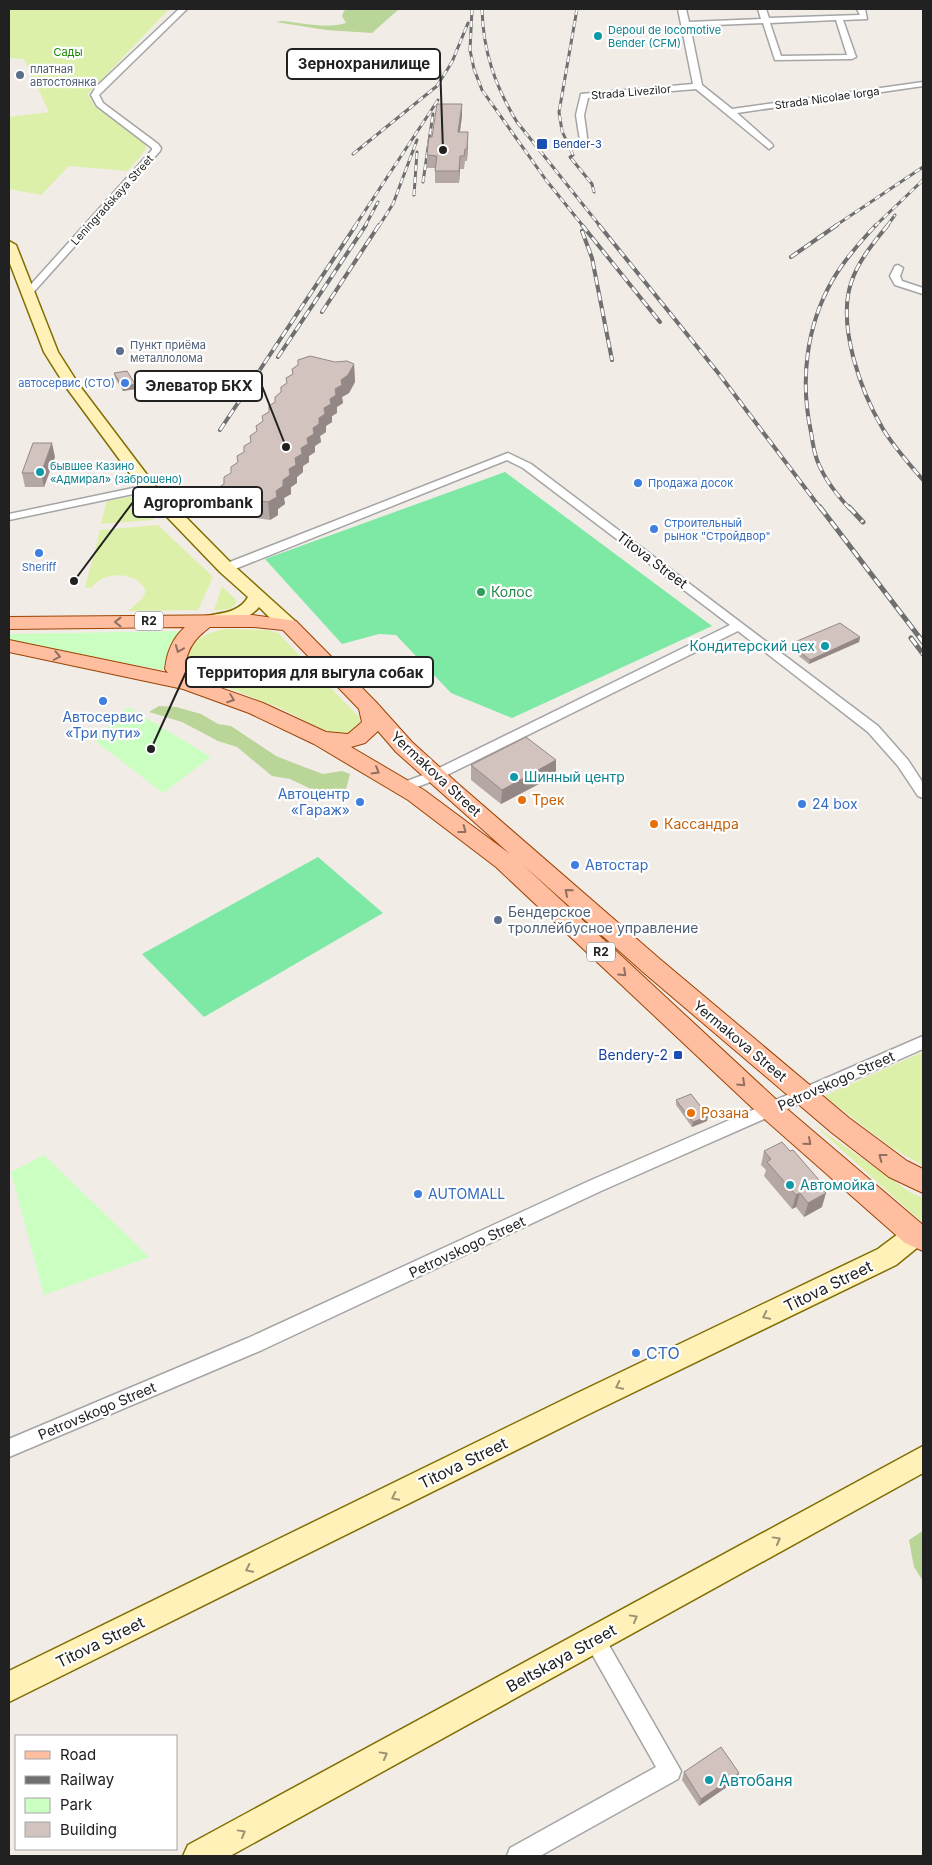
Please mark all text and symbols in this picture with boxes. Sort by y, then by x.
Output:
place label: Depoul de locomotive Bender (CFM) [608,23,721,50]
marker: Depoul de locomotive Bender (CFM) [592,30,604,42]
park label: Сады [53,45,83,59]
callout: Зернохранилище [287,49,440,79]
text: Зернохранилище [298,54,430,73]
place label: платная автостоянка [30,62,97,89]
marker: платная автостоянка [14,69,26,81]
street label: Strada Livezilor [590,82,672,102]
street label: Strada Nicolae Iorga [774,84,880,112]
marker: Bender-3 [535,137,549,151]
place label: Bender-3 [553,137,602,151]
street label: Leningradskaya Street [68,152,156,248]
place label: Пункт приёма металлолома [130,338,206,365]
marker: Пункт приёма металлолома [114,345,126,357]
callout: Элеватор БКХ [135,371,262,401]
place label: автосервис (СТО) [18,376,115,390]
text: Элеватор БКХ [145,376,253,395]
marker: автосервис (СТО) [119,377,131,389]
place label: бывшее Казино «Адмирал» (заброшено) [50,459,182,486]
marker: бывшее Казино «Адмирал» (заброшено) [34,466,46,478]
place label: Продажа досок [648,476,733,490]
marker: Продажа досок [632,477,644,489]
callout: Agroprombank [133,487,262,517]
text: Agroprombank [143,493,253,512]
place label: Строительный рынок "Стройдвор" [664,516,771,543]
marker: Строительный рынок "Стройдвор" [648,523,660,535]
street label: Titova Street [614,528,691,592]
marker: Sheriff [33,547,45,559]
place label: Sheriff [22,560,56,574]
place label: Колос [491,583,533,600]
marker: Колос [475,586,487,598]
road number: R2 [135,612,163,630]
one-way arrow [113,617,121,627]
place label: Кондитерский цех [689,637,815,654]
marker: Кондитерский цех [819,640,831,652]
one-way arrow [175,644,185,653]
one-way arrow [52,650,61,660]
callout: Территория для выгула собак [186,657,433,687]
text: Территория для выгула собак [197,663,424,682]
one-way arrow [226,693,235,703]
marker: Автосервис «Три пути» [97,695,109,707]
place label: Автосервис «Три пути» [62,708,144,741]
street label: Yermakova Street [388,728,485,820]
one-way arrow [371,764,380,774]
place label: Шинный центр [524,768,625,785]
marker: Шинный центр [508,771,520,783]
place label: Автоцентр «Гараж» [278,785,350,818]
place label: Трек [532,791,565,808]
marker: Трек [516,794,528,806]
place label: 24 box [812,795,858,812]
marker: Автоцентр «Гараж» [354,796,366,808]
marker: 24 box [796,798,808,810]
place label: Кассандра [664,815,739,832]
marker: Кассандра [648,818,660,830]
one-way arrow [457,824,467,833]
place label: Автостар [585,856,648,873]
marker: Автостар [569,859,581,871]
one-way arrow [565,889,574,898]
place label: Бендерское троллейбусное управление [508,903,698,936]
marker: Бендерское троллейбусное управление [492,914,504,926]
road number: R2 [587,942,615,962]
one-way arrow [618,967,627,976]
street label: Yermakova Street [690,997,791,1085]
place label: Bendery-2 [598,1046,668,1063]
street label: Petrovskogo Street [775,1047,897,1114]
marker: Bendery-2 [672,1049,684,1061]
one-way arrow [737,1077,746,1086]
place label: Розана [701,1104,749,1121]
marker: Розана [685,1107,697,1119]
one-way arrow [803,1136,812,1145]
one-way arrow [878,1154,888,1163]
place label: Автомойка [800,1176,875,1193]
marker: Автомойка [784,1179,796,1191]
place label: AUTOMALL [428,1185,505,1202]
marker: AUTOMALL [412,1188,424,1200]
street label: Petrovskogo Street [406,1212,528,1281]
street label: Titova Street [780,1256,876,1316]
one-way arrow [762,1310,771,1320]
place label: СТО [646,1343,680,1363]
marker: СТО [630,1347,642,1359]
street label: Petrovskogo Street [35,1378,159,1443]
one-way arrow [615,1380,624,1391]
street label: Titova Street [415,1433,511,1493]
one-way arrow [391,1491,400,1501]
one-way arrow [771,1536,780,1546]
one-way arrow [245,1563,254,1573]
street label: Titova Street [52,1612,148,1672]
one-way arrow [629,1614,638,1624]
street label: Beltskaya Street [503,1620,619,1696]
legend [15,1735,178,1850]
text: Road [60,1745,96,1764]
one-way arrow [379,1751,388,1761]
text: Railway [60,1770,115,1789]
place label: Автобаня [719,1770,793,1790]
marker: Автобаня [703,1774,715,1786]
text: Park [60,1795,93,1814]
text: Building [60,1820,117,1839]
one-way arrow [237,1829,246,1839]

